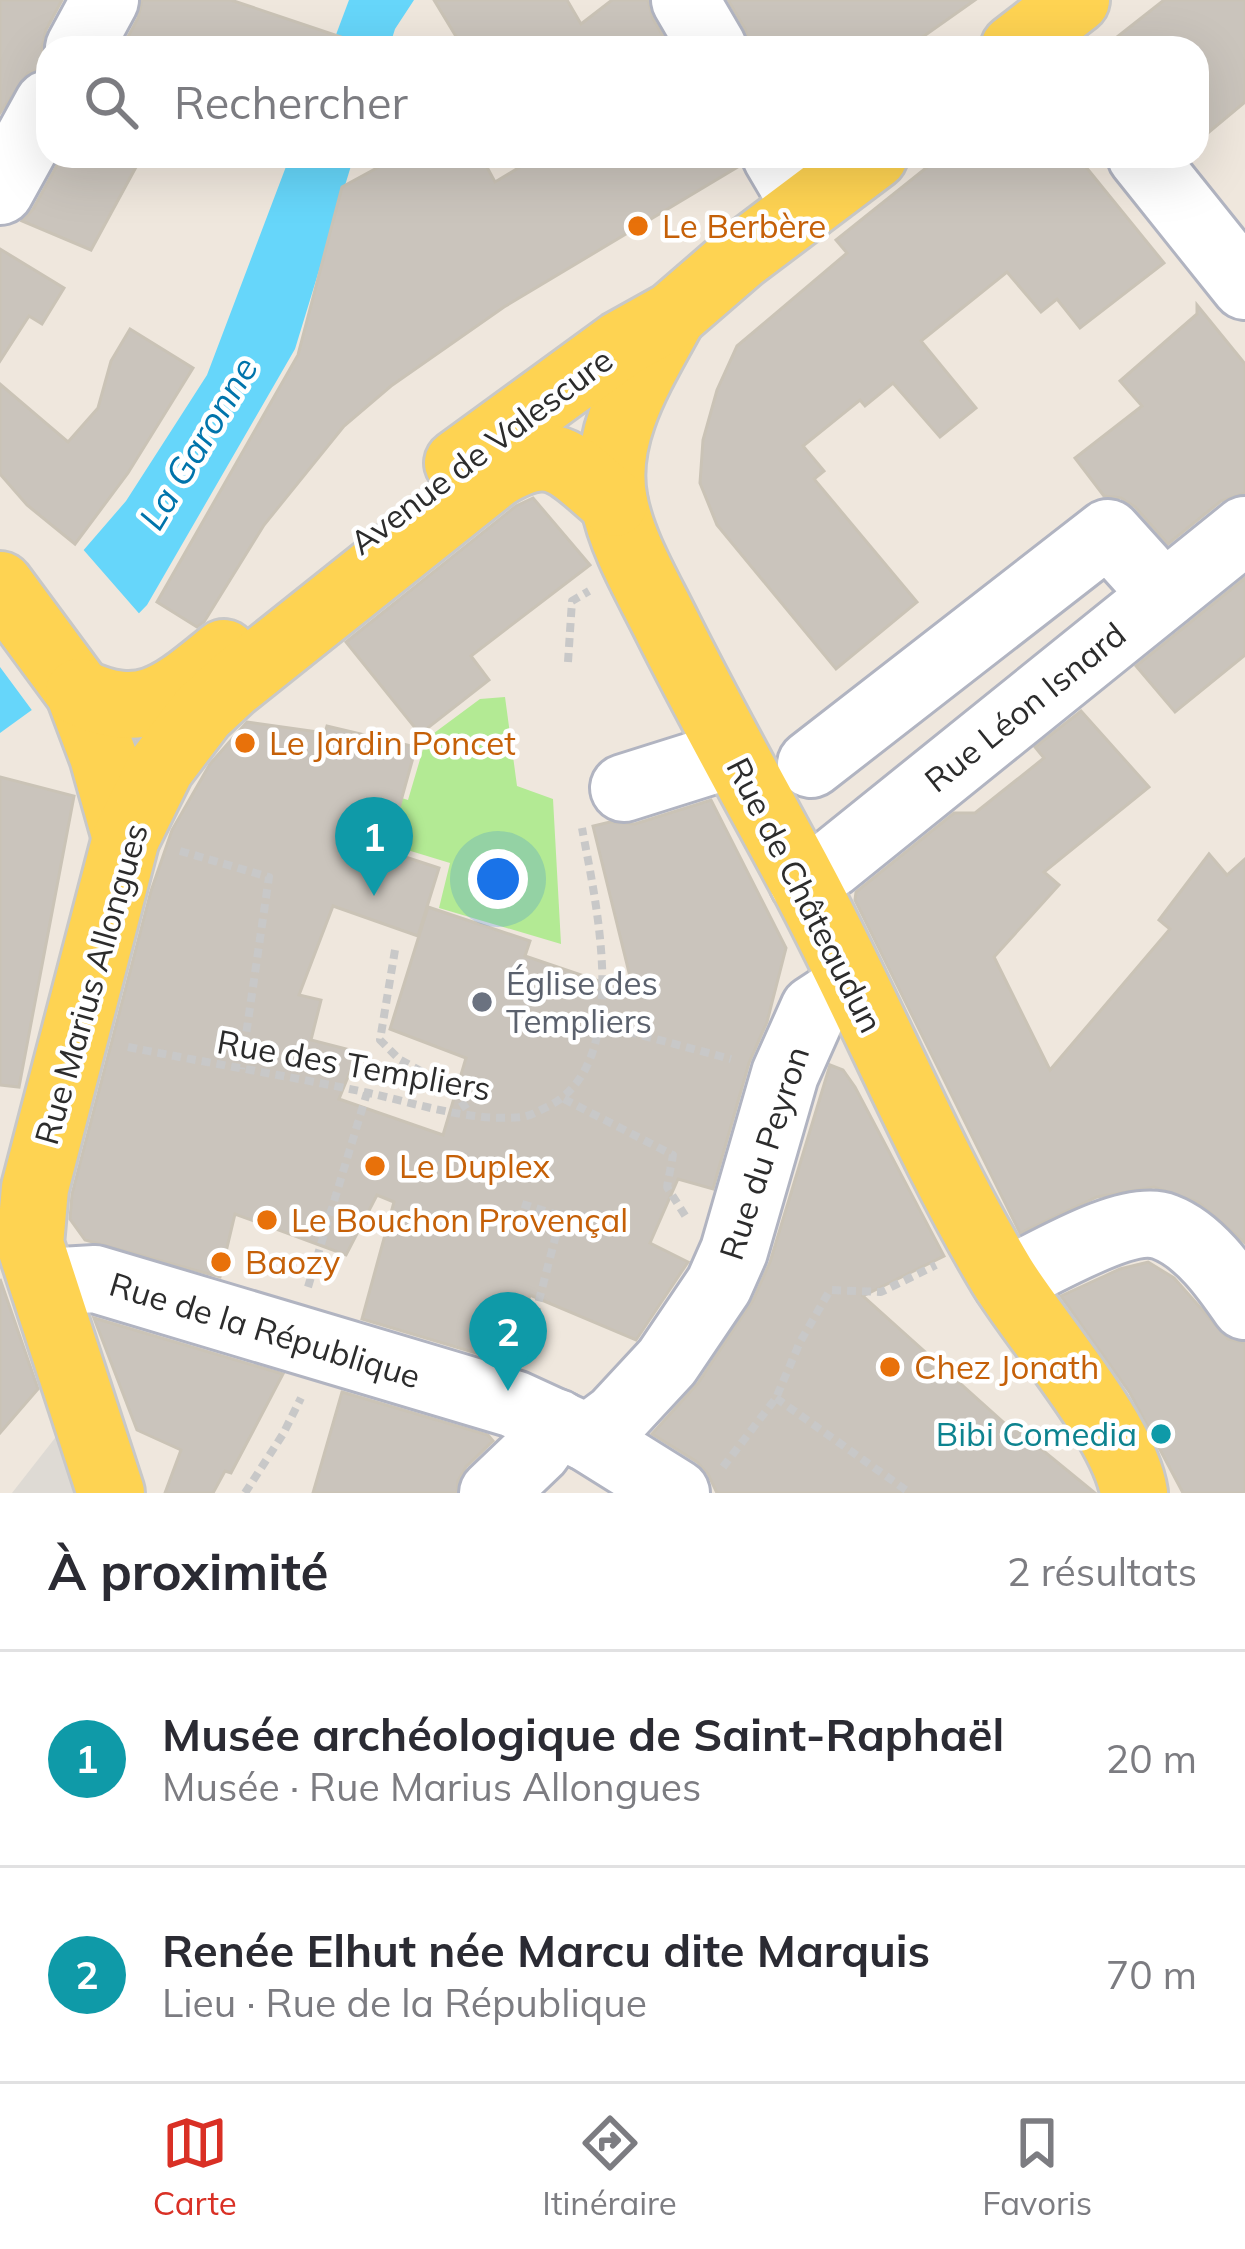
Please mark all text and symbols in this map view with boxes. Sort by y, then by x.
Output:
search box [36,36,1209,168]
icon: search [78,69,144,135]
text: Rechercher [174,74,408,130]
place label: Le Berbère [662,205,826,246]
marker: Le Berbère [625,213,651,239]
street label: Avenue de Valescure [341,338,620,563]
water label: La Garonne [128,348,267,537]
street label: Rue Léon Isnard [916,613,1133,800]
place label: Le Jardin Poncet [269,722,516,763]
marker: Le Jardin Poncet [232,730,258,756]
street label: Rue de Châteaudun [718,751,892,1039]
pin: 1 [335,797,413,896]
street label: Rue Marius Allongues [25,819,156,1149]
your location [468,849,528,909]
place label: Église des Templiers [506,962,658,1041]
marker: Église des Templiers [469,989,495,1015]
street label: Rue des Templiers [214,1020,494,1109]
street label: Rue du Peyron [710,1041,817,1265]
place label: Le Duplex [399,1145,551,1186]
marker: Le Duplex [362,1153,388,1179]
place label: Le Bouchon Provençal [291,1199,628,1240]
marker: Le Bouchon Provençal [254,1207,280,1233]
place label: Baozy [245,1241,341,1282]
marker: Baozy [208,1249,234,1275]
street label: Rue de la République [105,1263,425,1396]
pin: 2 [469,1292,547,1391]
place label: Chez Jonath [914,1346,1099,1387]
marker: Chez Jonath [877,1354,903,1380]
place label: Bibi Comedia [936,1413,1137,1454]
marker: Bibi Comedia [1148,1421,1174,1447]
text: À proximité [48,1539,329,1603]
text: 2 résultats [1007,1547,1197,1596]
text: Musée archéologique de Saint-Raphaël [162,1706,1004,1762]
text: 1 [75,1734,99,1783]
text: 20 m [1106,1734,1197,1783]
text: Musée · Rue Marius Allongues [162,1762,701,1811]
text: Renée Elhut née Marcu dite Marquis [162,1922,930,1978]
text: 2 [75,1950,99,1999]
text: 70 m [1106,1950,1197,1999]
text: Lieu · Rue de la République [162,1978,647,2027]
tab: Carte [153,2110,237,2223]
tab: Itinéraire [542,2110,677,2223]
tab: Favoris [982,2110,1092,2223]

